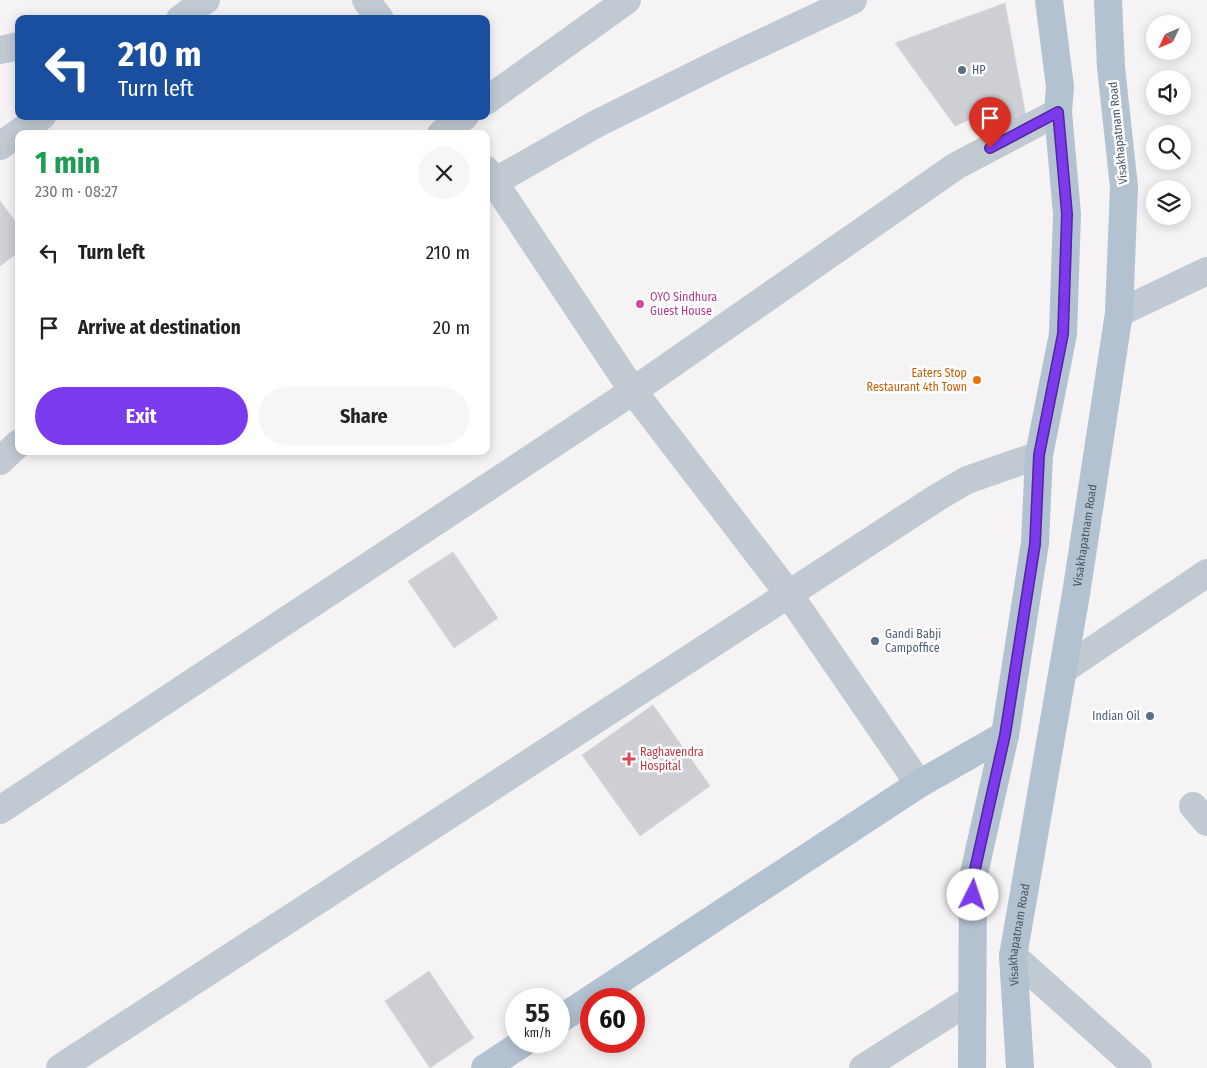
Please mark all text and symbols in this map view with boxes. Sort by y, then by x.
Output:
north arrow [1146,15,1191,60]
map controls [1146,15,1191,225]
text: 210 m [118,33,202,75]
icon: left [35,35,100,100]
place label: HP [972,63,986,77]
marker: HP [956,64,968,76]
button: sound [1146,70,1191,115]
text: Turn left [118,75,194,102]
street label: Visakhapatnam Road [1106,81,1130,185]
pin [969,97,1011,148]
icon: arrive [976,104,1004,132]
button: search [1146,125,1191,170]
text: 1 min [35,145,100,181]
button: close [418,147,470,199]
button: layers [1146,180,1191,225]
text: 230 m · 08:27 [35,182,118,201]
icon: left [35,239,63,267]
text: Turn left [78,241,145,264]
text: 210 m [426,241,470,264]
place label: OYO Sindhura Guest House [650,290,717,318]
marker: OYO Sindhura Guest House [634,298,646,310]
icon: arrive [35,314,63,342]
text: Arrive at destination [78,316,241,339]
text: 20 m [433,316,470,339]
place label: Eaters Stop Restaurant 4th Town [867,366,967,394]
marker: Eaters Stop Restaurant 4th Town [971,374,983,386]
button: Exit [35,387,248,445]
button: Share [258,387,470,445]
street label: Visakhapatnam Road [1070,483,1100,587]
place label: Gandi Babji Campoffice [885,627,941,655]
marker: Gandi Babji Campoffice [869,635,881,647]
place label: Indian Oil [1092,709,1140,723]
marker: Indian Oil [1144,710,1156,722]
place label: Raghavendra Hospital [640,745,704,773]
marker: Raghavendra Hospital [622,752,636,766]
position arrow [946,868,998,920]
street label: Visakhapatnam Road [1006,883,1032,986]
speed limit sign: 60 [580,988,645,1053]
text: 55 [525,999,550,1029]
text: km/h [524,1026,551,1040]

